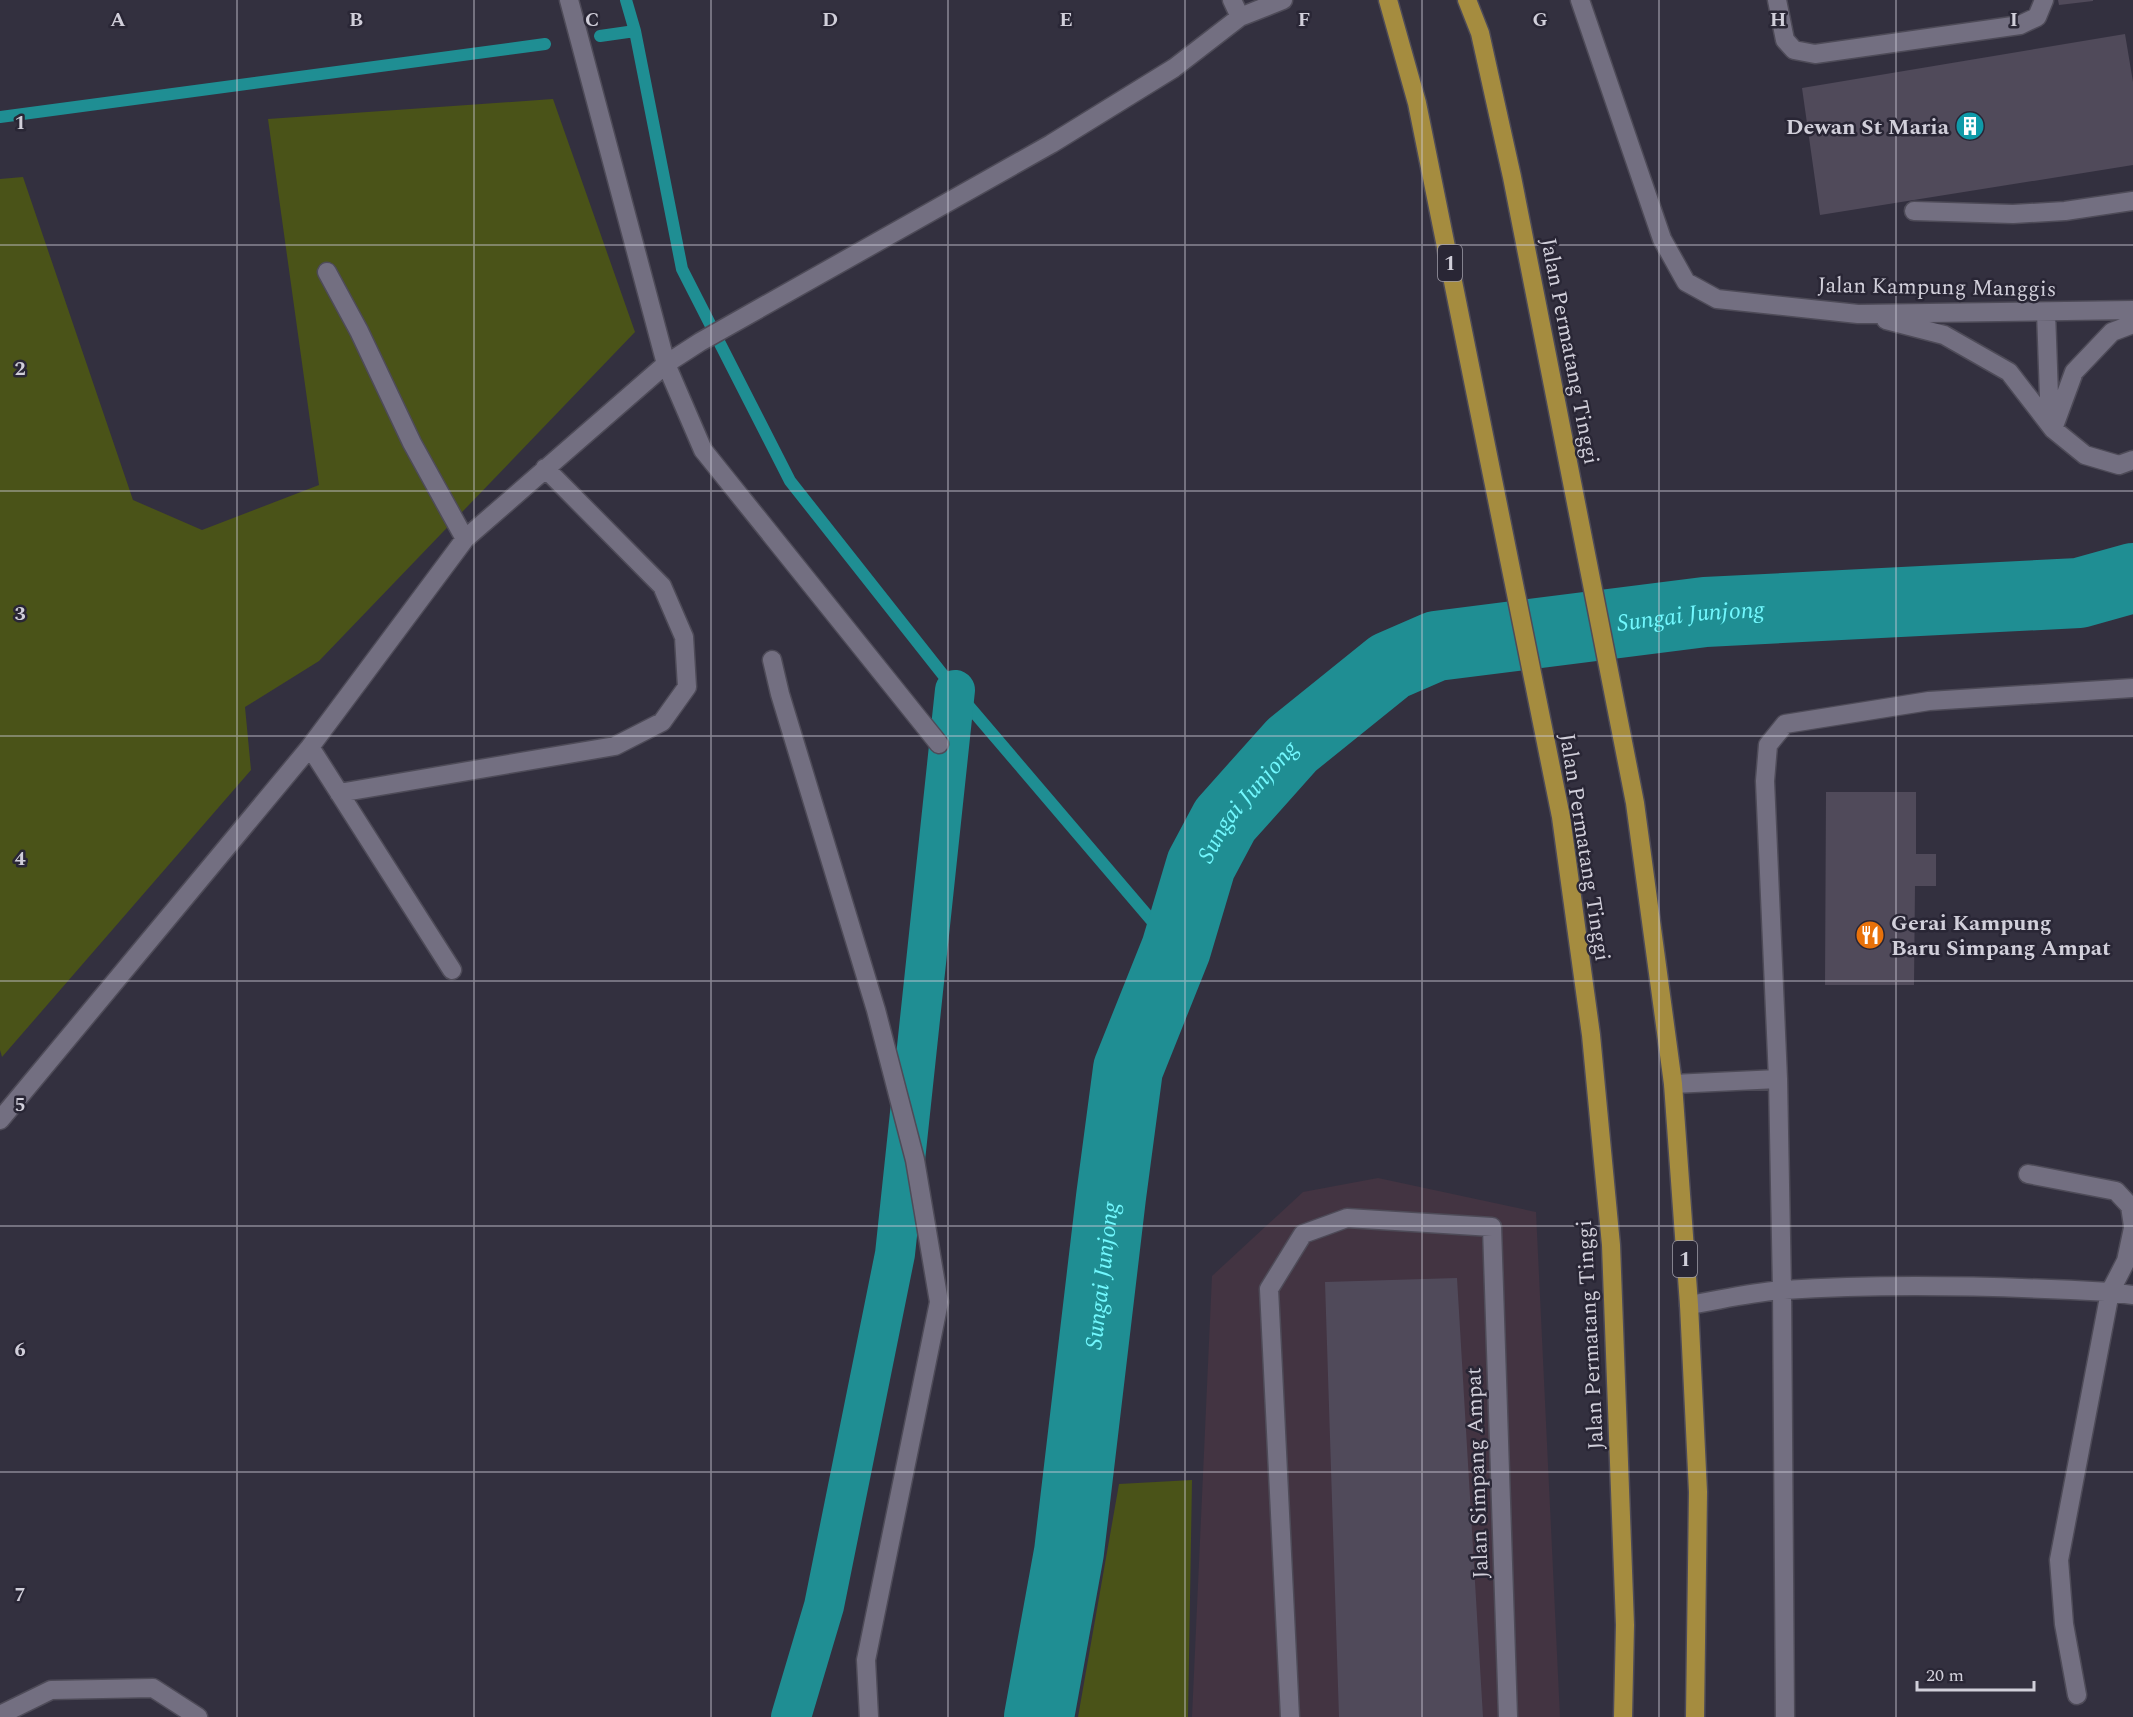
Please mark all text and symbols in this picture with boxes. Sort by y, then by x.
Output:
text: A [110,5,126,35]
text: B [349,5,363,35]
text: C [585,5,599,35]
text: D [822,5,838,35]
text: E [1059,5,1073,35]
text: F [1298,5,1310,35]
text: G [1532,5,1548,35]
text: H [1770,5,1786,35]
text: I [2010,5,2018,35]
text: 1 [14,108,26,138]
building icon: Dewan St Maria [1954,110,1986,142]
place label: Dewan St Maria [1786,111,1950,144]
street label: Jalan Permatang Tinggi [1531,235,1608,467]
road number: 1 [1438,245,1462,281]
street label: Jalan Kampung Manggis [1817,269,2057,306]
text: 2 [14,354,26,384]
water label: Sungai Junjong [1615,592,1766,642]
text: 3 [14,599,26,629]
street label: Jalan Permatang Tinggi [1550,731,1619,964]
water label: Sungai Junjong [1188,732,1308,870]
text: 4 [14,844,26,874]
place label: Gerai Kampung Baru Simpang Ampat [1891,907,2111,965]
restaurant icon: Gerai Kampung Baru Simpang Ampat [1854,919,1886,951]
text: 5 [14,1090,26,1120]
water label: Sungai Junjong [1076,1199,1129,1351]
street label: Jalan Permatang Tinggi [1568,1219,1613,1451]
road number: 1 [1673,1241,1697,1277]
text: 6 [14,1335,26,1365]
street label: Jalan Simpang Ampat [1457,1366,1498,1579]
text: 7 [14,1580,26,1610]
scale bar [1917,1654,2034,1692]
text: 20 m [1926,1662,1964,1689]

